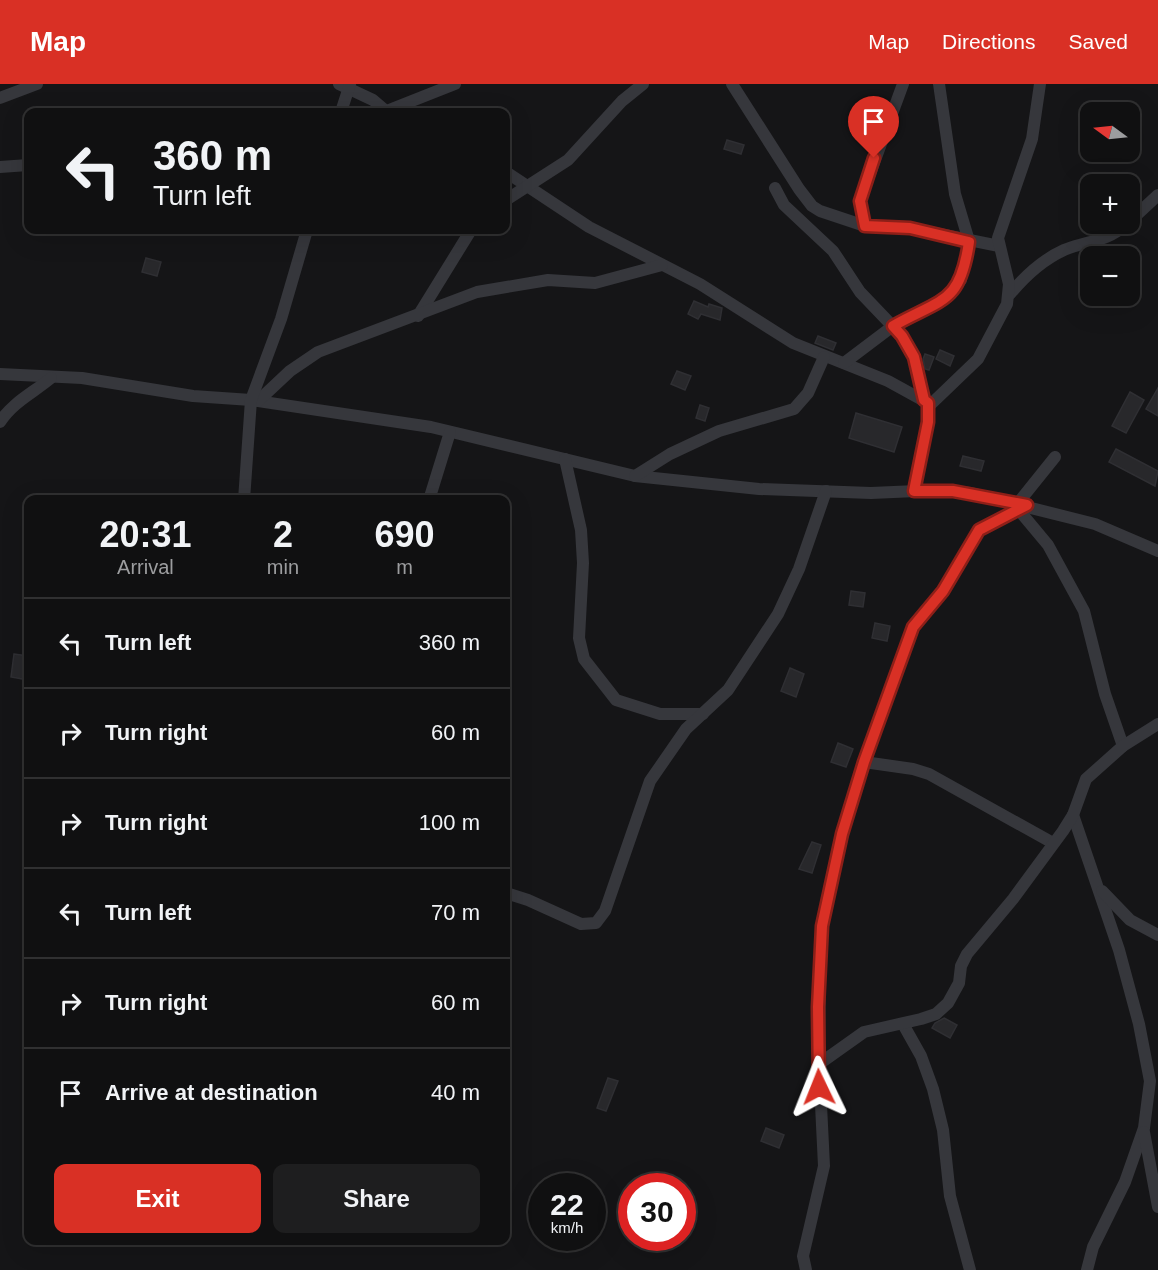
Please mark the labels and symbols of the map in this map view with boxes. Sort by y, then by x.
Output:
pin [848,96,899,158]
north arrow [1080,102,1140,162]
position arrow [787,1055,851,1119]
speed limit sign: 30 [618,1173,696,1251]

